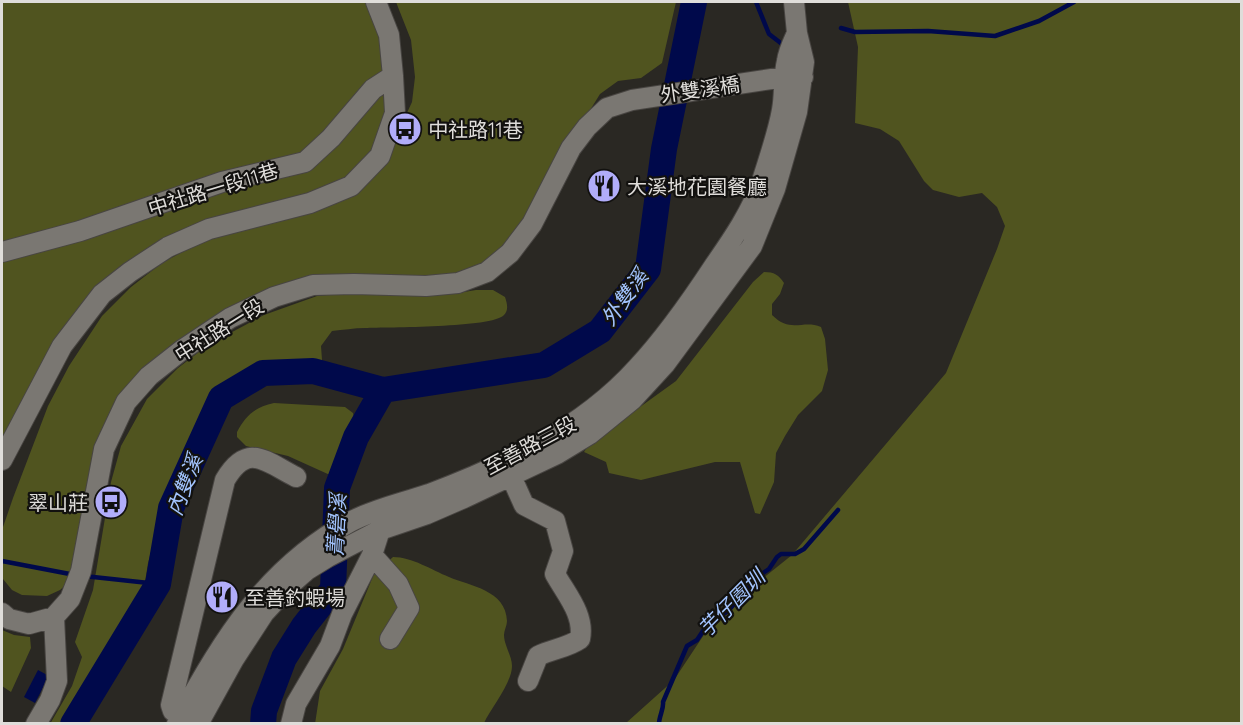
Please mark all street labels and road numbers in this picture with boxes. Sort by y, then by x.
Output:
street label: 外雙溪橋 [659,71,741,107]
street label: 中社路一段11巷 [145,157,281,221]
street label: 中社路一段 [170,293,268,367]
street label: 至善路三段 [480,410,580,480]

